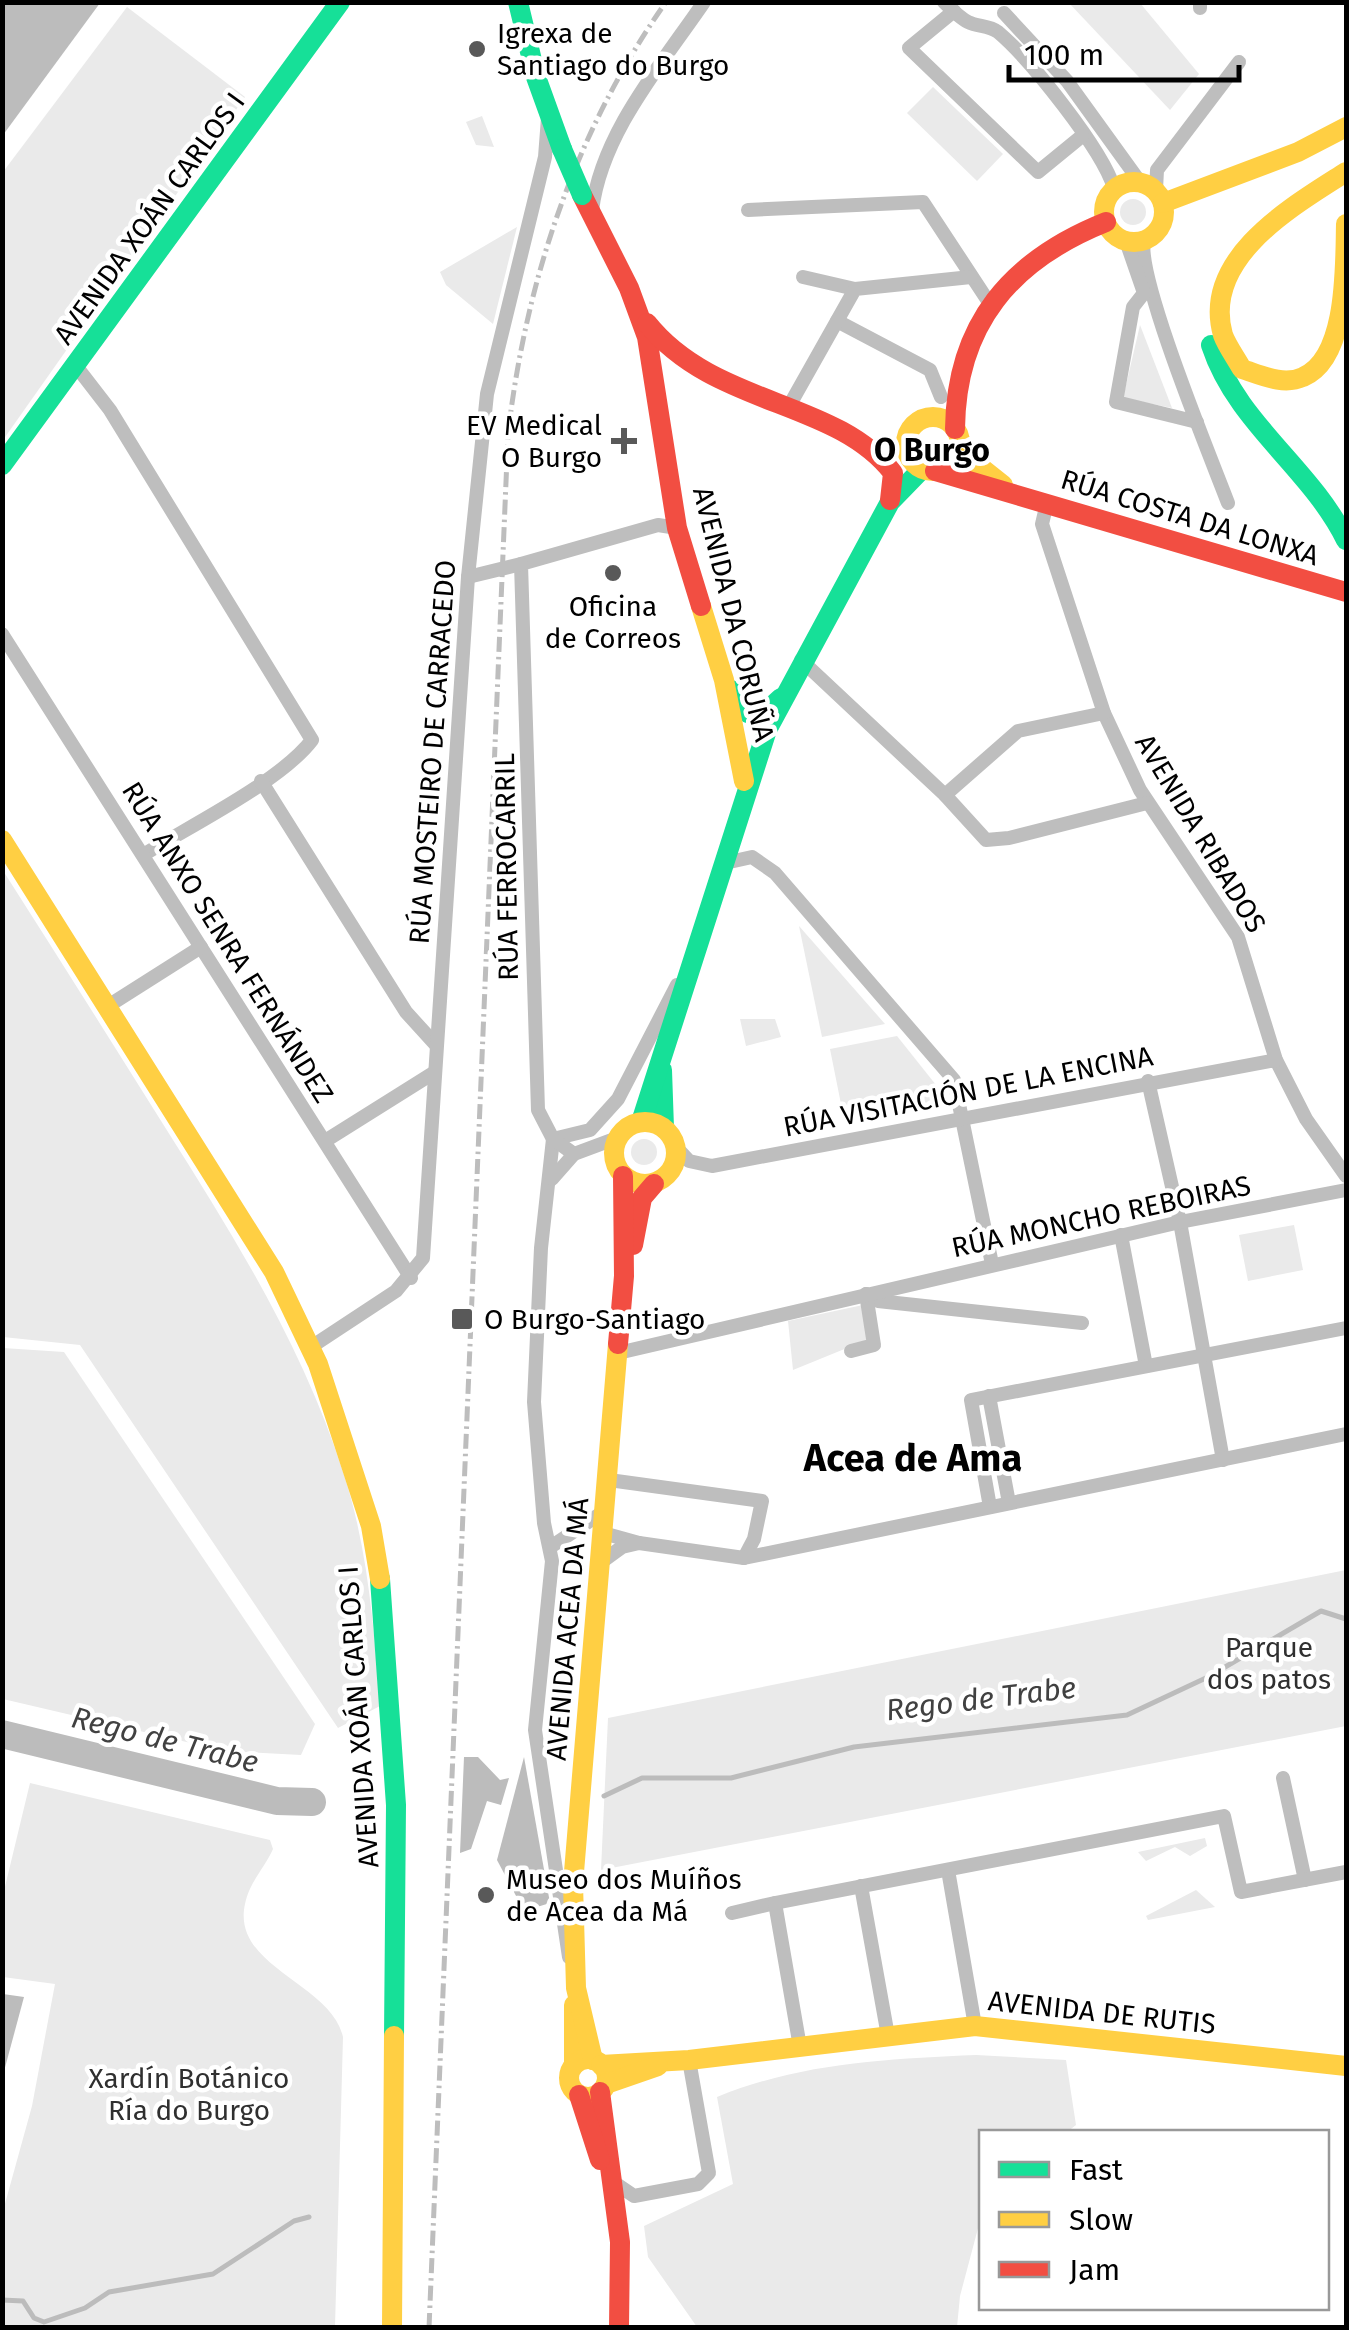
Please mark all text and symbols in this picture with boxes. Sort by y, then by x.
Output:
place label: Igrexa de Santiago do Burgo [497,17,729,82]
scale bar [1009,20,1239,82]
text: 100 m [1024,37,1104,73]
marker: Igrexa de Santiago do Burgo [466,38,488,60]
street label: AVENIDA XOÁN CARLOS I [47,86,252,351]
place label: EV Medical O Burgo [466,409,602,474]
marker: EV Medical O Burgo [611,428,637,454]
district label: O Burgo [874,431,990,469]
street label: RÚA COSTA DA LONXA [1057,463,1323,572]
street label: AVENIDA DA CORUÑA [686,484,781,745]
street label: RÚA MOSTEIRO DE CARRACEDO [403,559,462,945]
marker: Oficina de Correos [602,562,624,584]
place label: Oficina de Correos [545,590,681,655]
street label: AVENIDA RIBADOS [1128,728,1273,938]
street label: RÚA FERROCARRIL [488,753,525,981]
street label: RÚA ANXO SENRA FERNÁNDEZ [115,776,340,1109]
street label: RÚA VISITACIÓN DE LA ENCINA [781,1039,1156,1144]
street label: RÚA MONCHO REBOIRAS [949,1169,1254,1264]
place label: O Burgo-Santiago [484,1303,705,1336]
marker: O Burgo-Santiago [449,1306,475,1332]
district label: Acea de Ama [803,1435,1022,1481]
street label: AVENIDA ACEA DA MÁ [540,1496,595,1762]
street label: AVENIDA XOÁN CARLOS I [331,1565,386,1869]
park label: Parque dos patos [1207,1631,1331,1696]
water label: Rego de Trabe [884,1669,1078,1729]
water label: Rego de Trabe [68,1699,262,1781]
place label: Museo dos Muíños de Acea da Má [506,1863,742,1928]
marker: Museo dos Muíños de Acea da Má [475,1884,497,1906]
street label: AVENIDA DE RUTIS [987,1984,1217,2041]
park label: Xardín Botánico Ría do Burgo [89,2062,289,2127]
legend [979,2130,1329,2310]
text: Fast [1069,2152,1123,2188]
text: Slow [1069,2202,1133,2238]
text: Jam [1069,2252,1120,2288]

